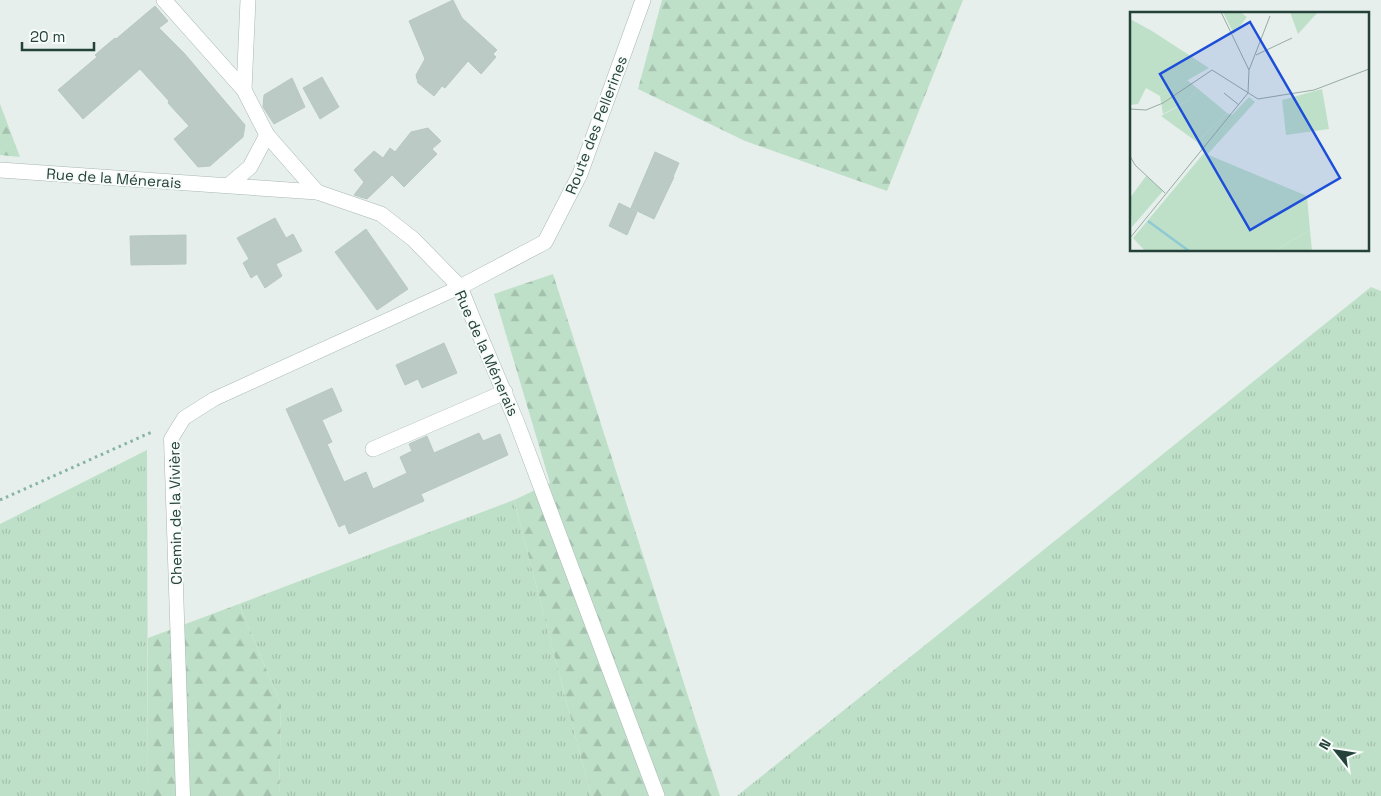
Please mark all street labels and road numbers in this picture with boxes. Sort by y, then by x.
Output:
street label: Route des Pellerines [561,53,631,197]
street label: Rue de la Ménerais [46,164,182,192]
street label: Rue de la Ménerais [451,287,523,419]
street label: Chemin de la Vivière [164,441,186,585]

